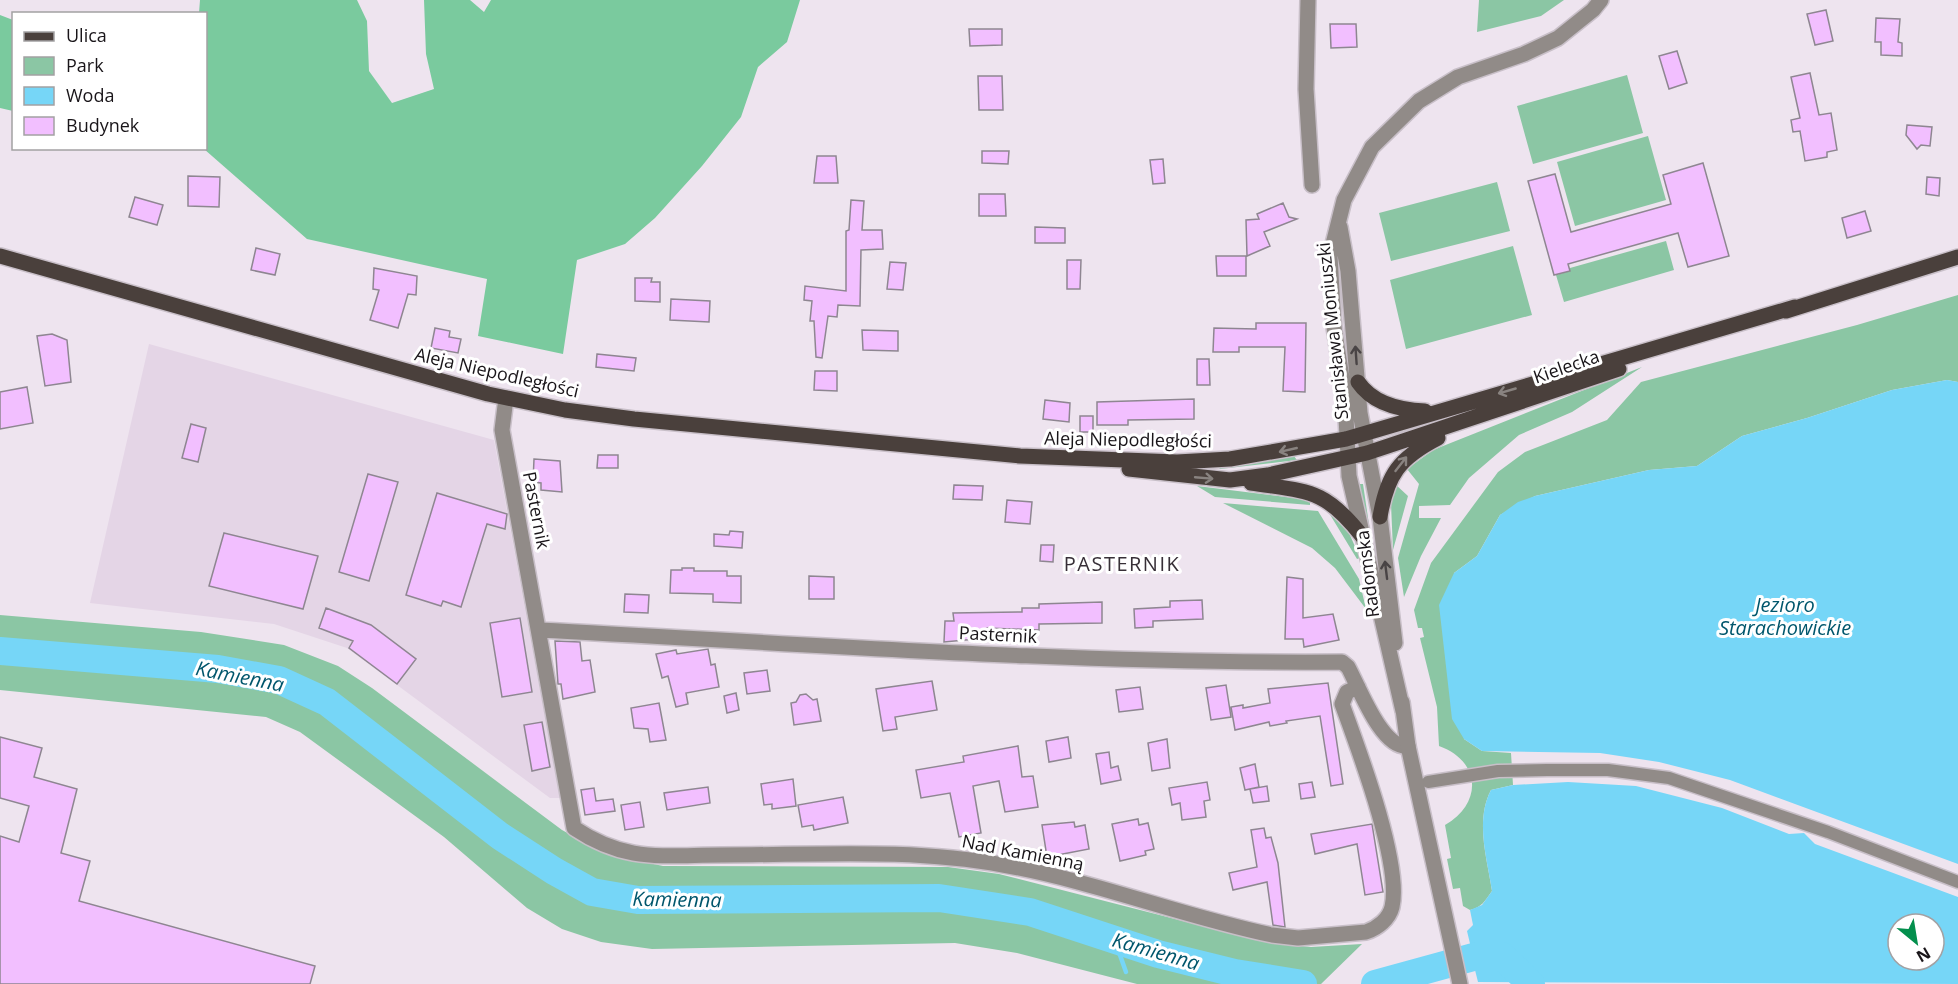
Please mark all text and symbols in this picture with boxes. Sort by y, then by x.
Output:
legend [12,12,207,150]
text: Ulica [66,23,107,47]
text: Park [66,53,104,77]
text: Woda [66,83,114,107]
text: Budynek [66,113,140,137]
street label: Stanisława Moniuszki [1311,241,1353,421]
street label: Aleja Niepodległości [413,341,581,403]
street label: Kielecka [1530,344,1602,388]
one-way arrow [1350,346,1361,366]
one-way arrow [1498,386,1517,397]
street label: Aleja Niepodległości [1044,426,1212,452]
one-way arrow [1279,444,1298,456]
one-way arrow [1394,457,1407,473]
street label: Pasternik [518,469,556,551]
one-way arrow [1194,473,1214,484]
street label: Radomska [1350,529,1384,619]
district label: PASTERNIK [1064,550,1180,577]
one-way arrow [1380,560,1391,580]
water label: Jezioro Starachowickie [1719,591,1851,641]
street label: Pasternik [958,620,1038,648]
water label: Kamienna [194,654,286,698]
street label: Nad Kamienną [960,828,1086,876]
water label: Kamienna [632,885,722,913]
north arrow [1886,912,1946,972]
water label: Kamienna [1109,926,1203,976]
text: N [1912,942,1935,968]

